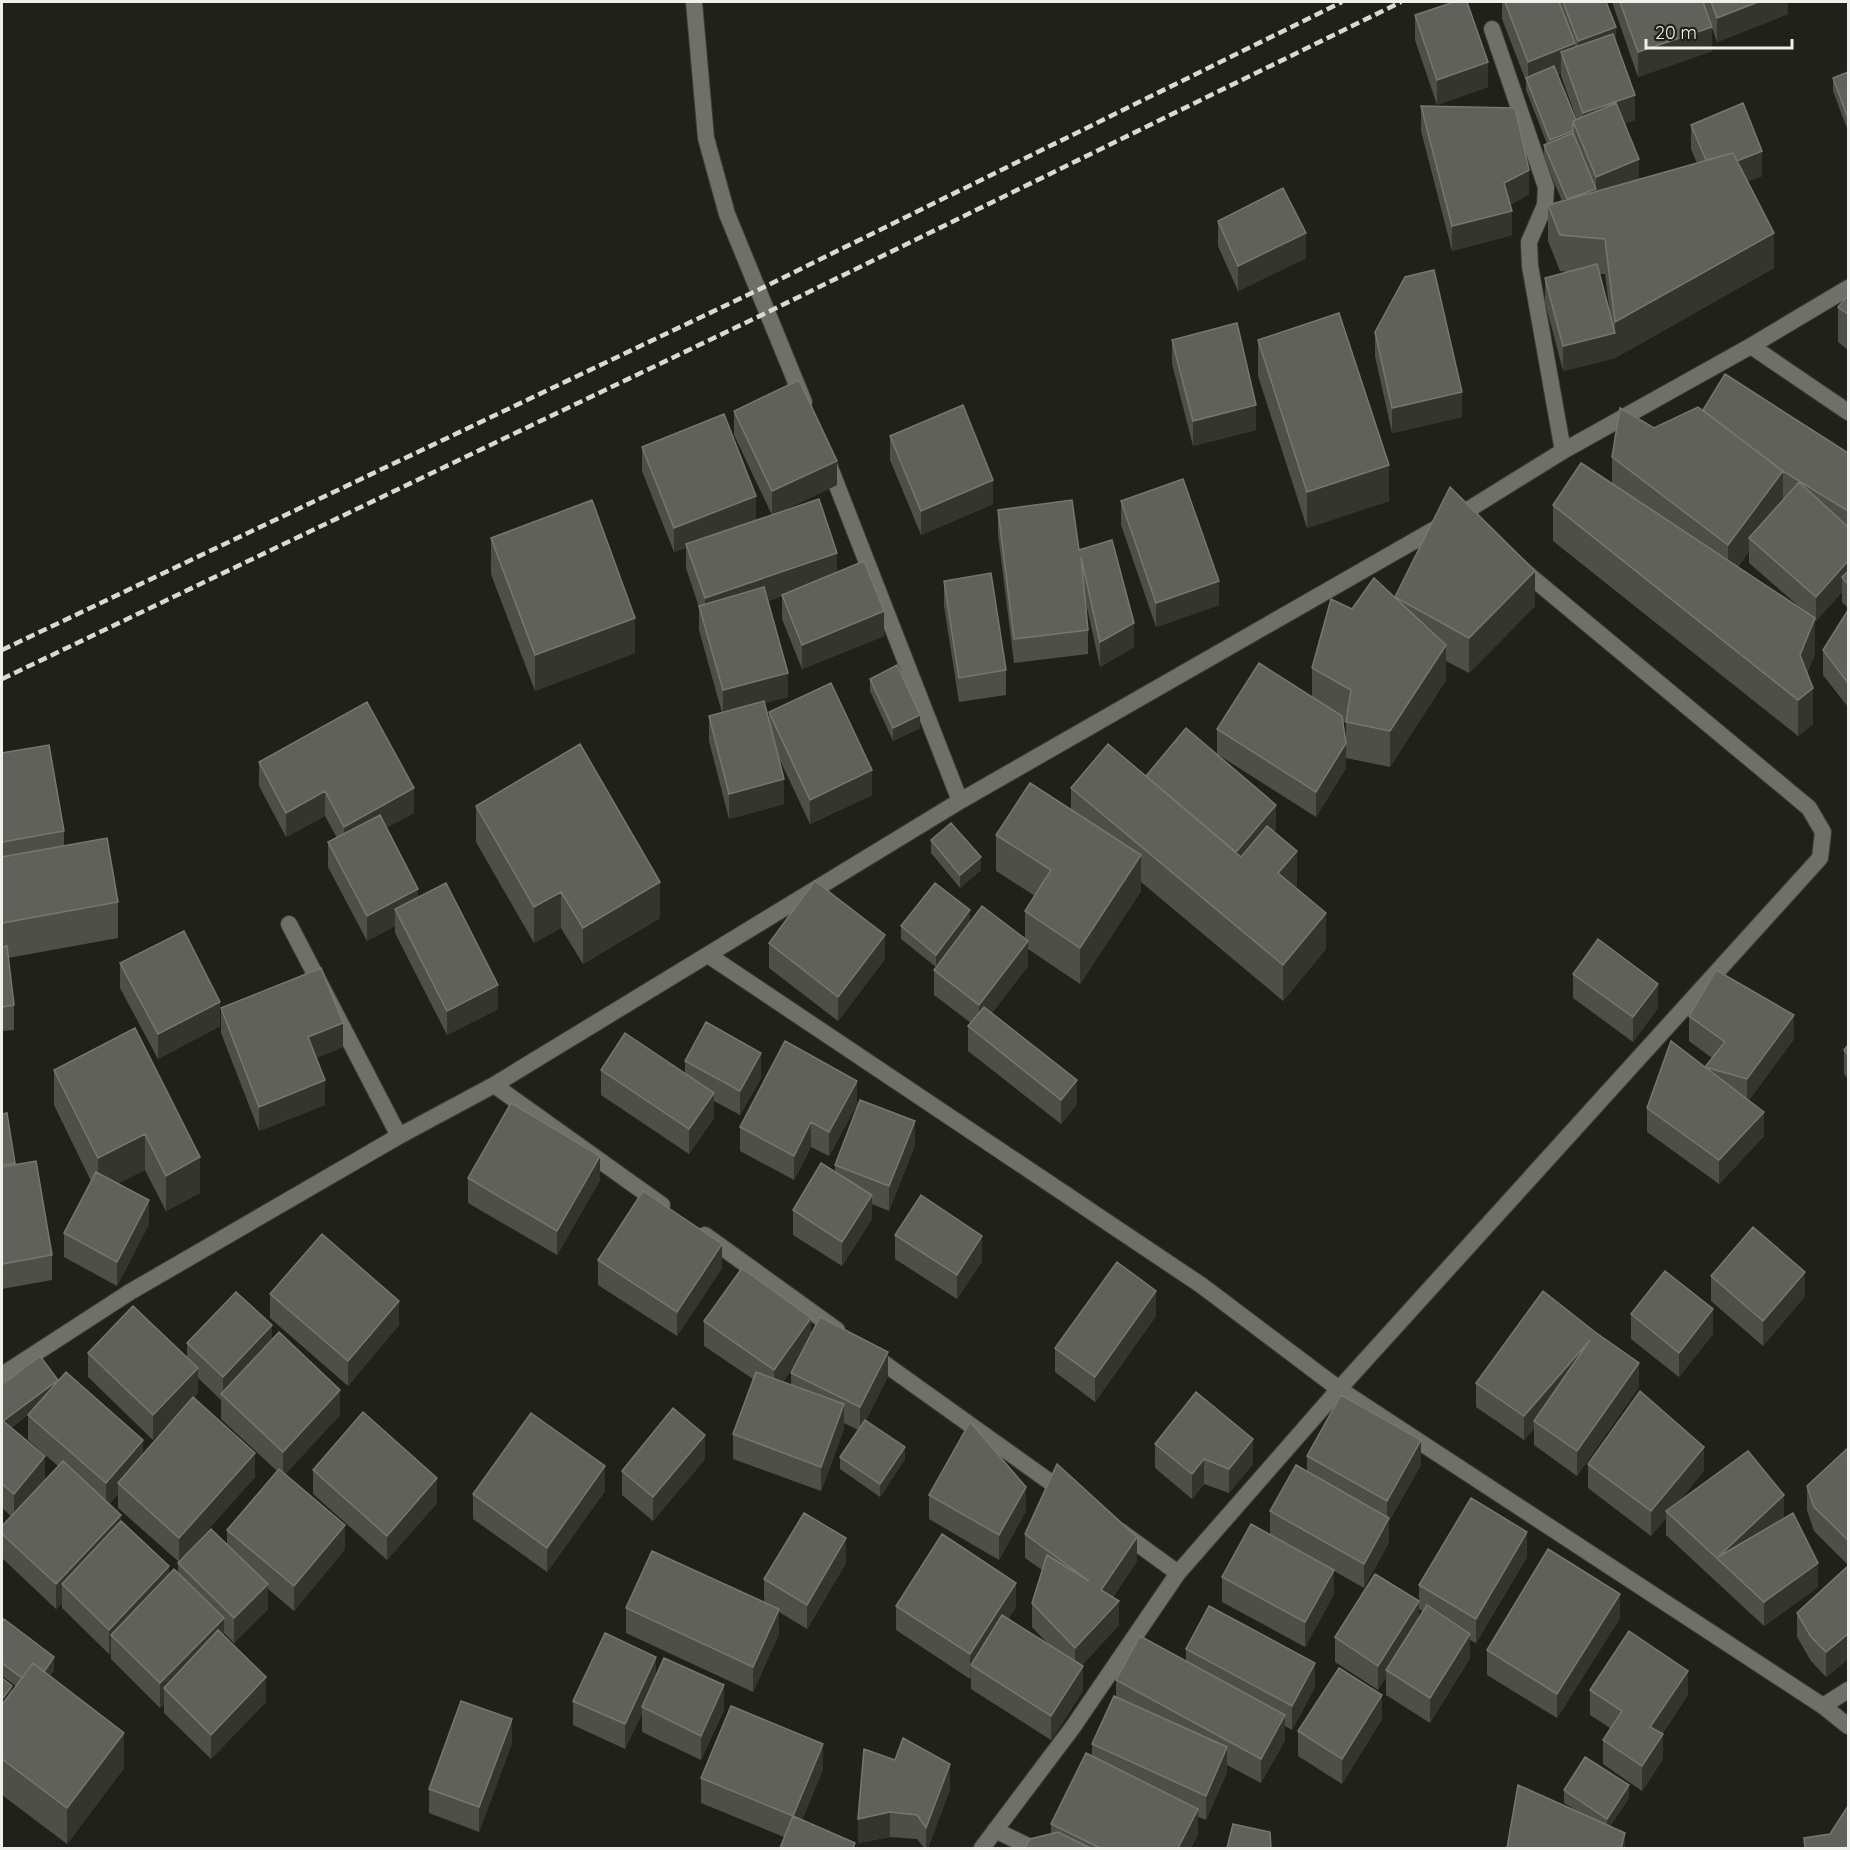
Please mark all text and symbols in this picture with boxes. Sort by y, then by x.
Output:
scale bar [1646,12,1792,50]
text: 20 m [1655,21,1697,44]

